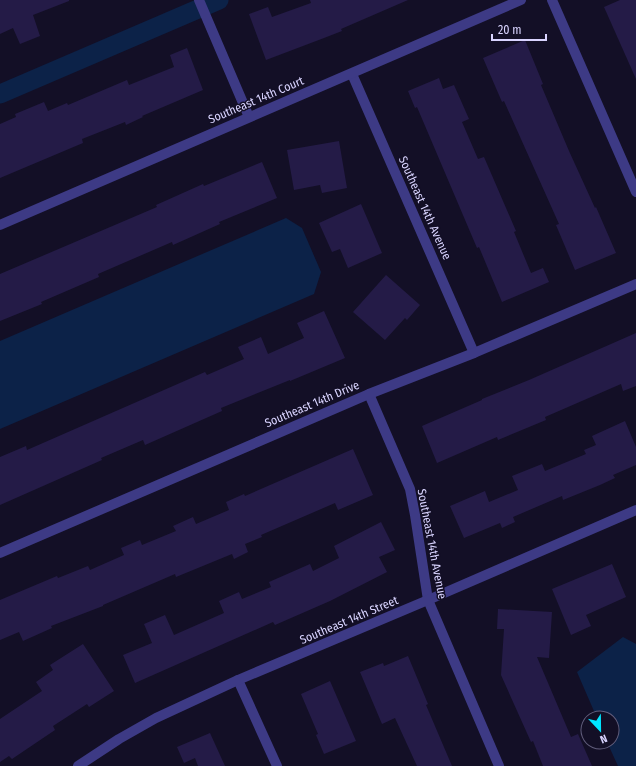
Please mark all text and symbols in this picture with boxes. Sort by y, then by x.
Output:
scale bar [492,16,546,42]
text: 20 m [498,23,522,37]
street label: Southeast 14th Court [206,74,306,126]
street label: Southeast 14th Avenue [396,154,454,262]
street label: Southeast 14th Drive [263,378,361,430]
street label: Southeast 14th Avenue [414,488,450,600]
street label: Southeast 14th Street [298,593,400,647]
north arrow [580,710,620,750]
text: N [598,732,609,746]

